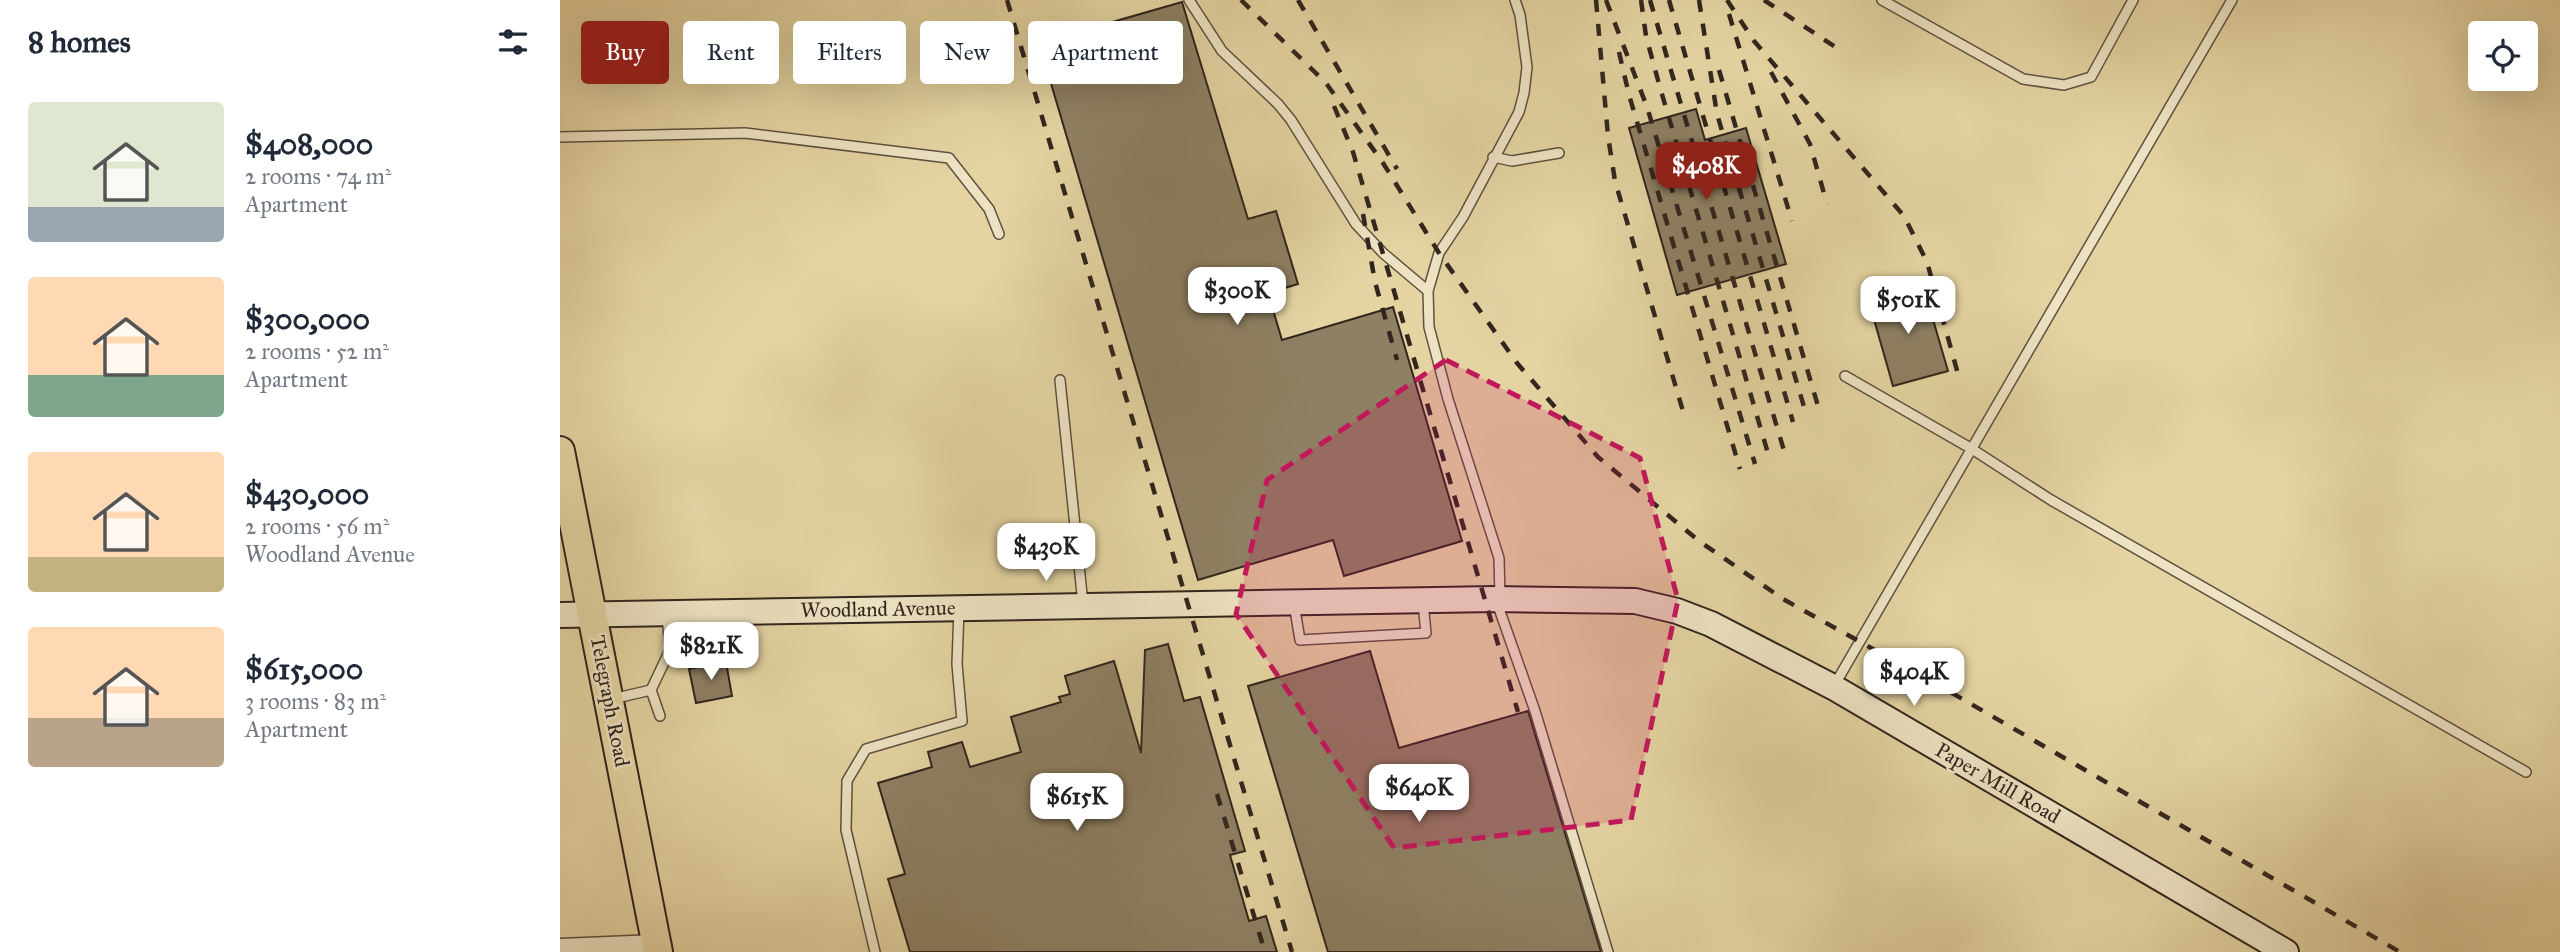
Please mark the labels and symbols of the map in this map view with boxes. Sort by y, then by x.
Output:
pin: $408K [1657,142,1755,202]
pin: $300K [1188,268,1286,327]
pin: $501K [1859,276,1957,336]
pin: $430K [997,524,1095,583]
street label: Woodland Avenue [800,595,956,623]
pin: $821K [662,622,760,682]
street label: Telegraph Road [584,633,636,770]
pin: $404K [1865,648,1963,708]
street label: Paper Mill Road [1931,737,2066,830]
pin: $640K [1370,764,1468,824]
pin: $615K [1028,774,1126,833]

